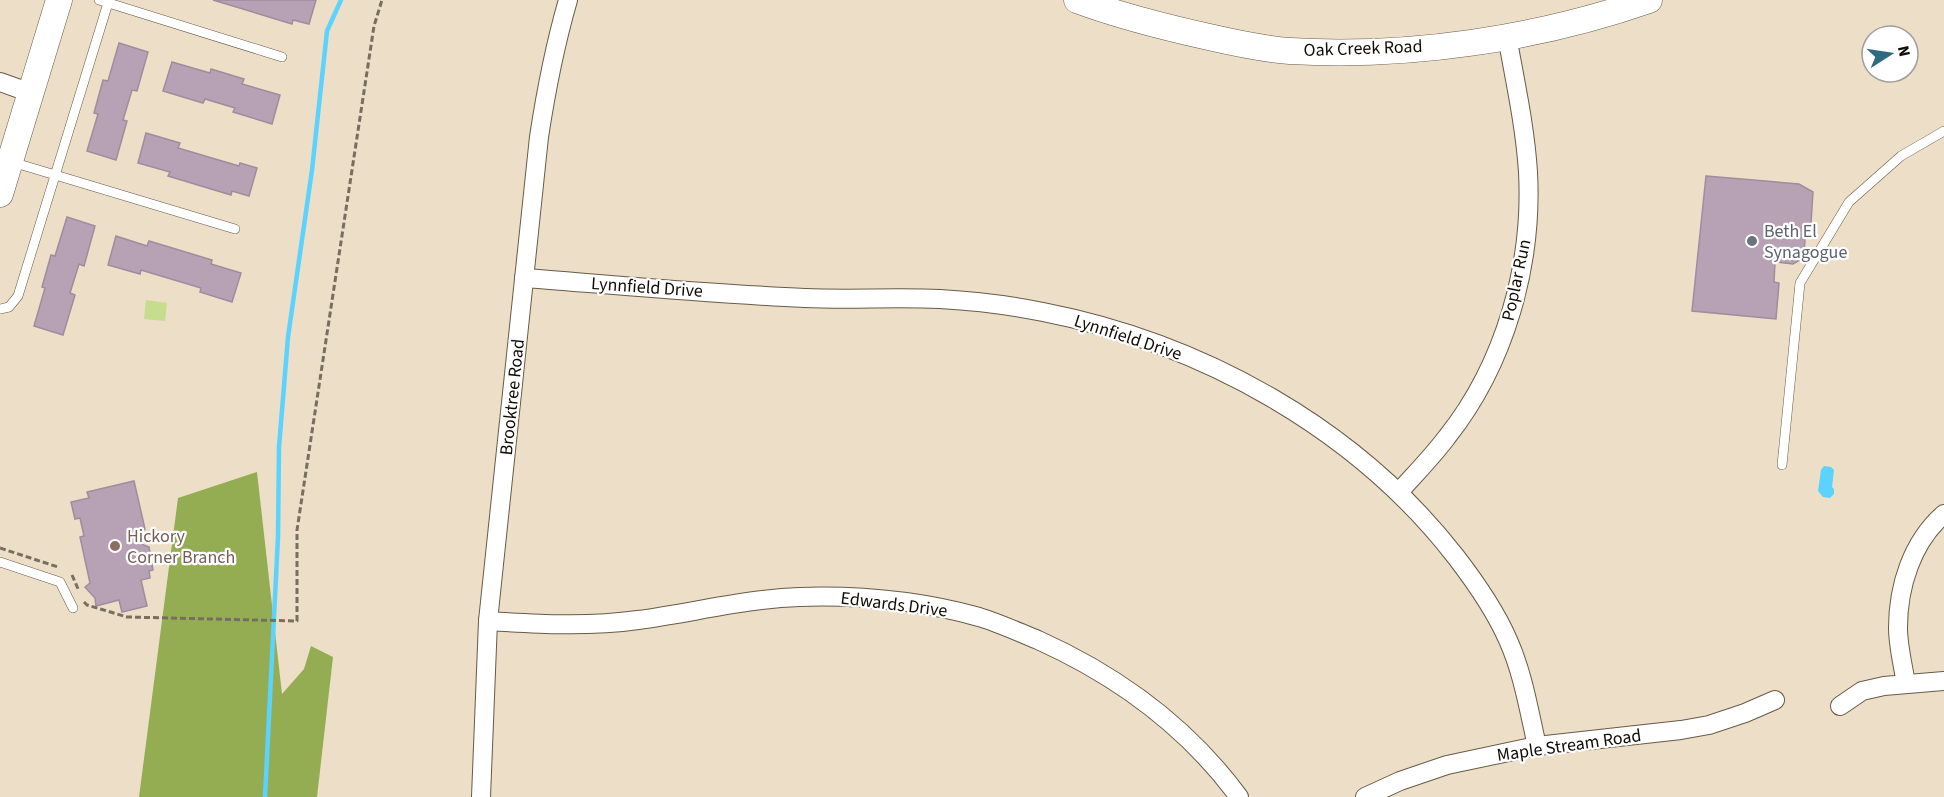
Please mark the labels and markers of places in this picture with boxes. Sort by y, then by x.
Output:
place label: Beth El Synagogue [1764,219,1847,265]
marker: Beth El Synagogue [1745,234,1759,248]
place label: Hickory Corner Branch [127,524,235,570]
marker: Hickory Corner Branch [108,539,122,553]

